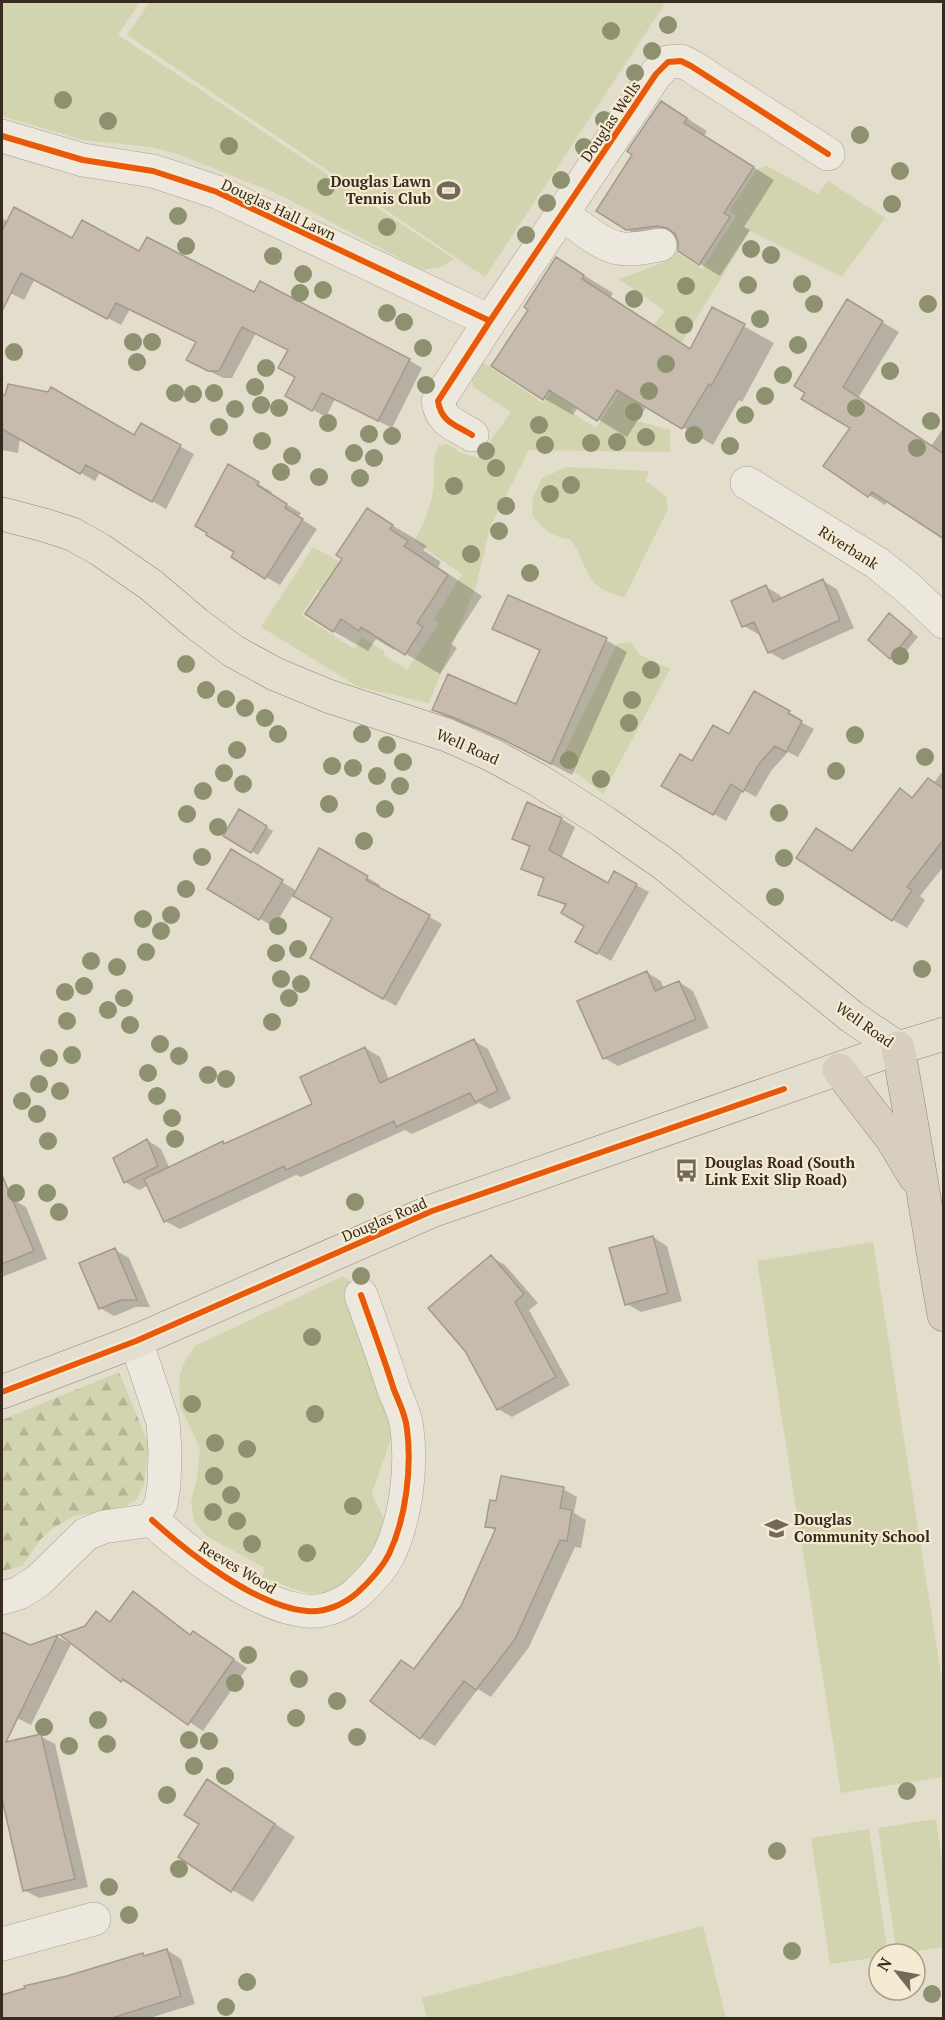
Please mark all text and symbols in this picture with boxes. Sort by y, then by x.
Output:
street label: Douglas Wells [575,77,645,165]
place label: Douglas Lawn Tennis Club [331,171,431,208]
street label: Douglas Hall Lawn [218,174,340,244]
sports icon: Douglas Lawn Tennis Club [436,177,462,203]
street label: Riverbank [815,521,883,573]
street label: Well Road [433,723,503,769]
street label: Well Road [832,997,898,1051]
place label: Douglas Road (South Link Exit Slip Road) [705,1152,856,1189]
bus stop icon: Douglas Road (South Link Exit Slip Road) [674,1158,700,1184]
street label: Douglas Road [338,1192,430,1246]
place label: Douglas Community School [794,1509,930,1546]
school or university icon: Douglas Community School [763,1515,789,1541]
street label: Reeves Wood [196,1536,280,1598]
north arrow [867,1942,927,2002]
text: N [872,1953,897,1975]

